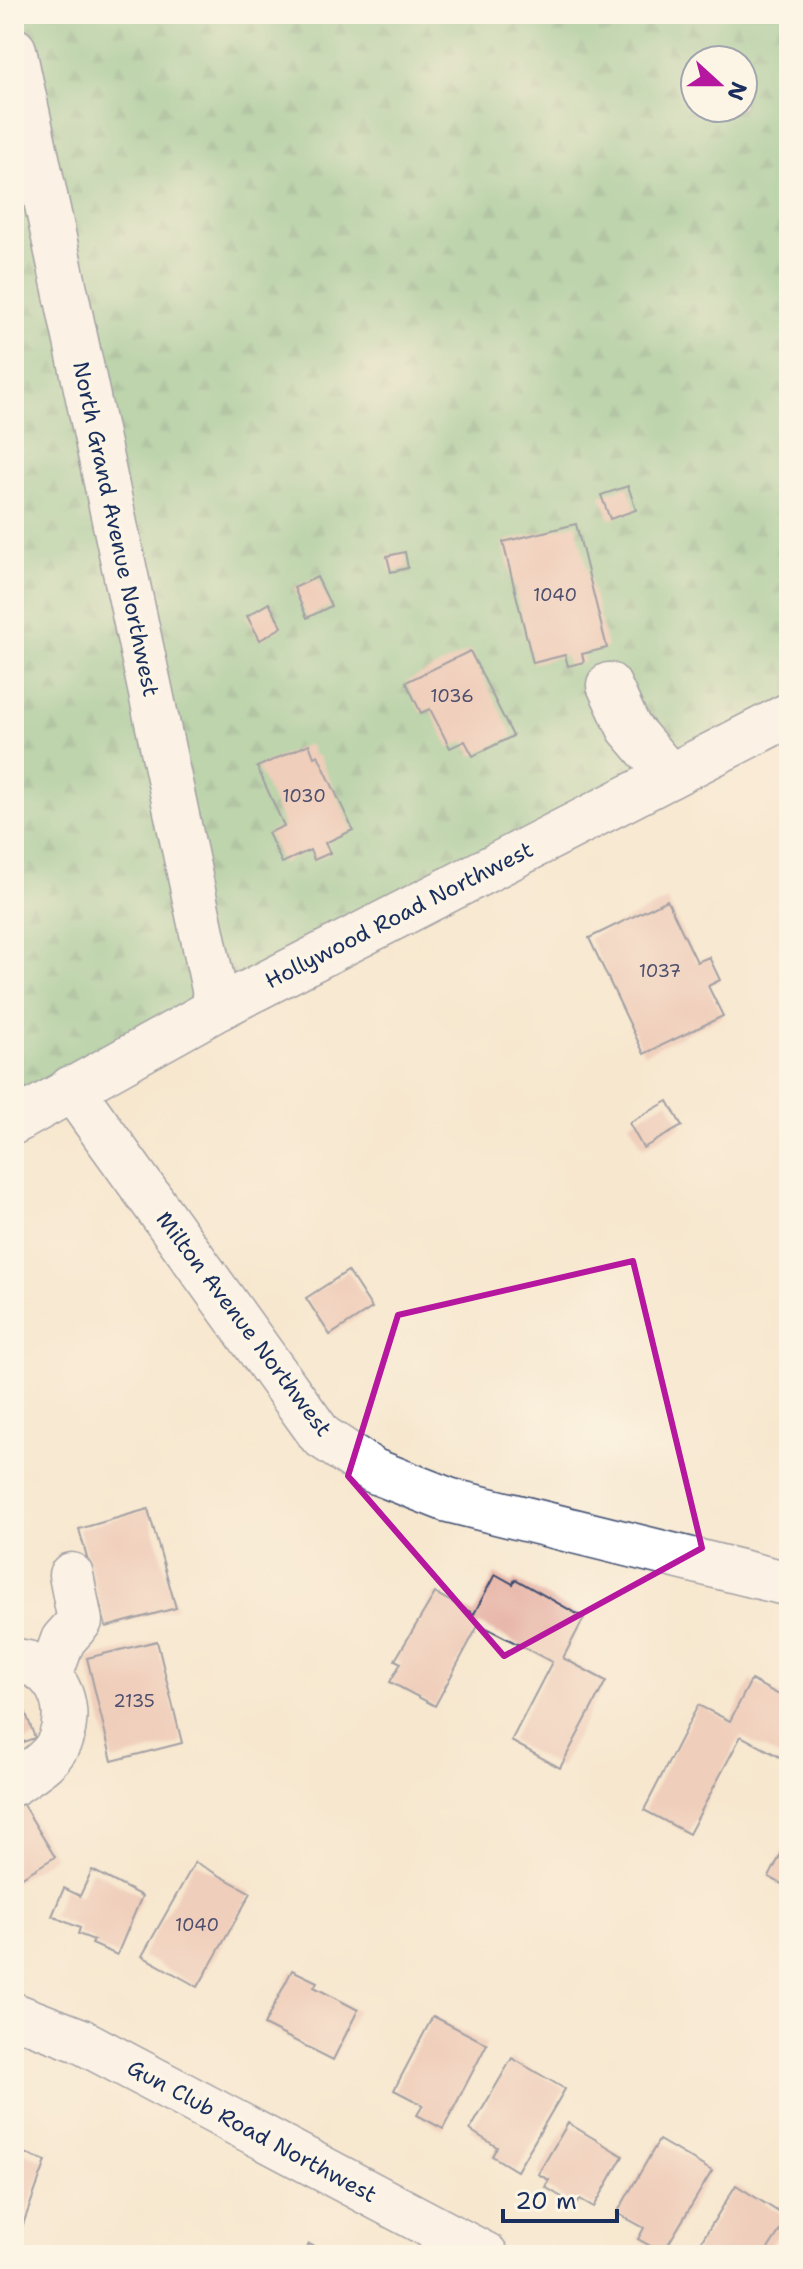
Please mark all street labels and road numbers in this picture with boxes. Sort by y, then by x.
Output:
street label: North Grand Avenue Northwest [66,359,166,699]
street label: Hollywood Road Northwest [260,835,538,995]
street label: Milton Avenue Northwest [150,1206,338,1442]
street label: Gun Club Road Northwest [122,2053,382,2209]

